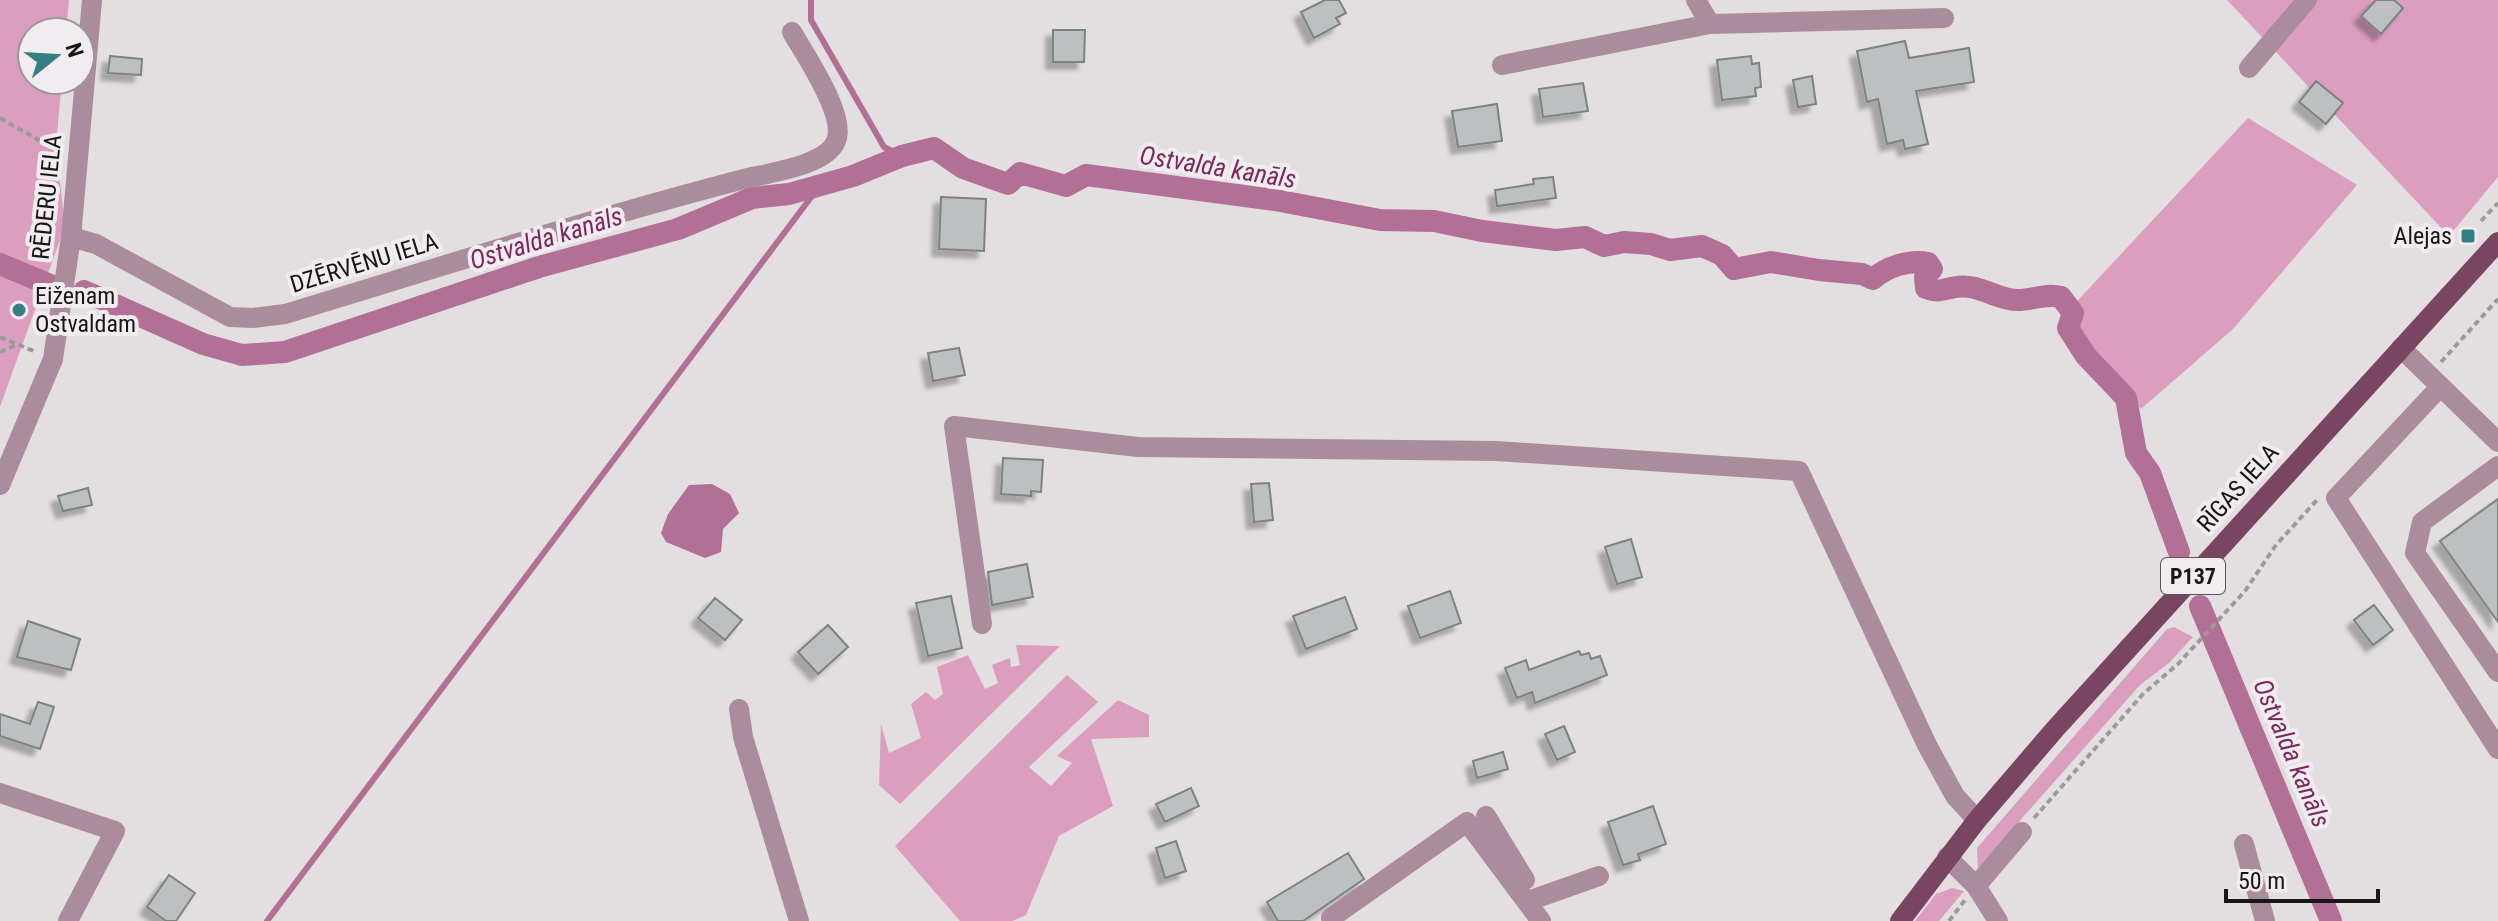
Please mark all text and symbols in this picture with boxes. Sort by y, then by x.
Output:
north arrow [16,16,96,96]
text: N [61,40,89,60]
street label: RĒDERU IELA [27,133,67,261]
water label: Ostvalda kanāls [1138,140,1298,194]
water label: Ostvalda kanāls [466,201,626,275]
place label: Alejas [2394,222,2452,250]
street label: DZĒRVĒNU IELA [287,227,441,299]
marker: Alejas [2459,227,2477,245]
place label: Eiženam Ostvaldam [35,282,136,338]
marker: Eiženam Ostvaldam [10,301,28,319]
street label: RĪGAS IELA [2191,438,2285,538]
road number: P137 [2161,558,2225,594]
water label: Ostvalda kanāls [2247,674,2337,832]
scale bar [2226,853,2378,903]
text: 50 m [2238,867,2285,895]

